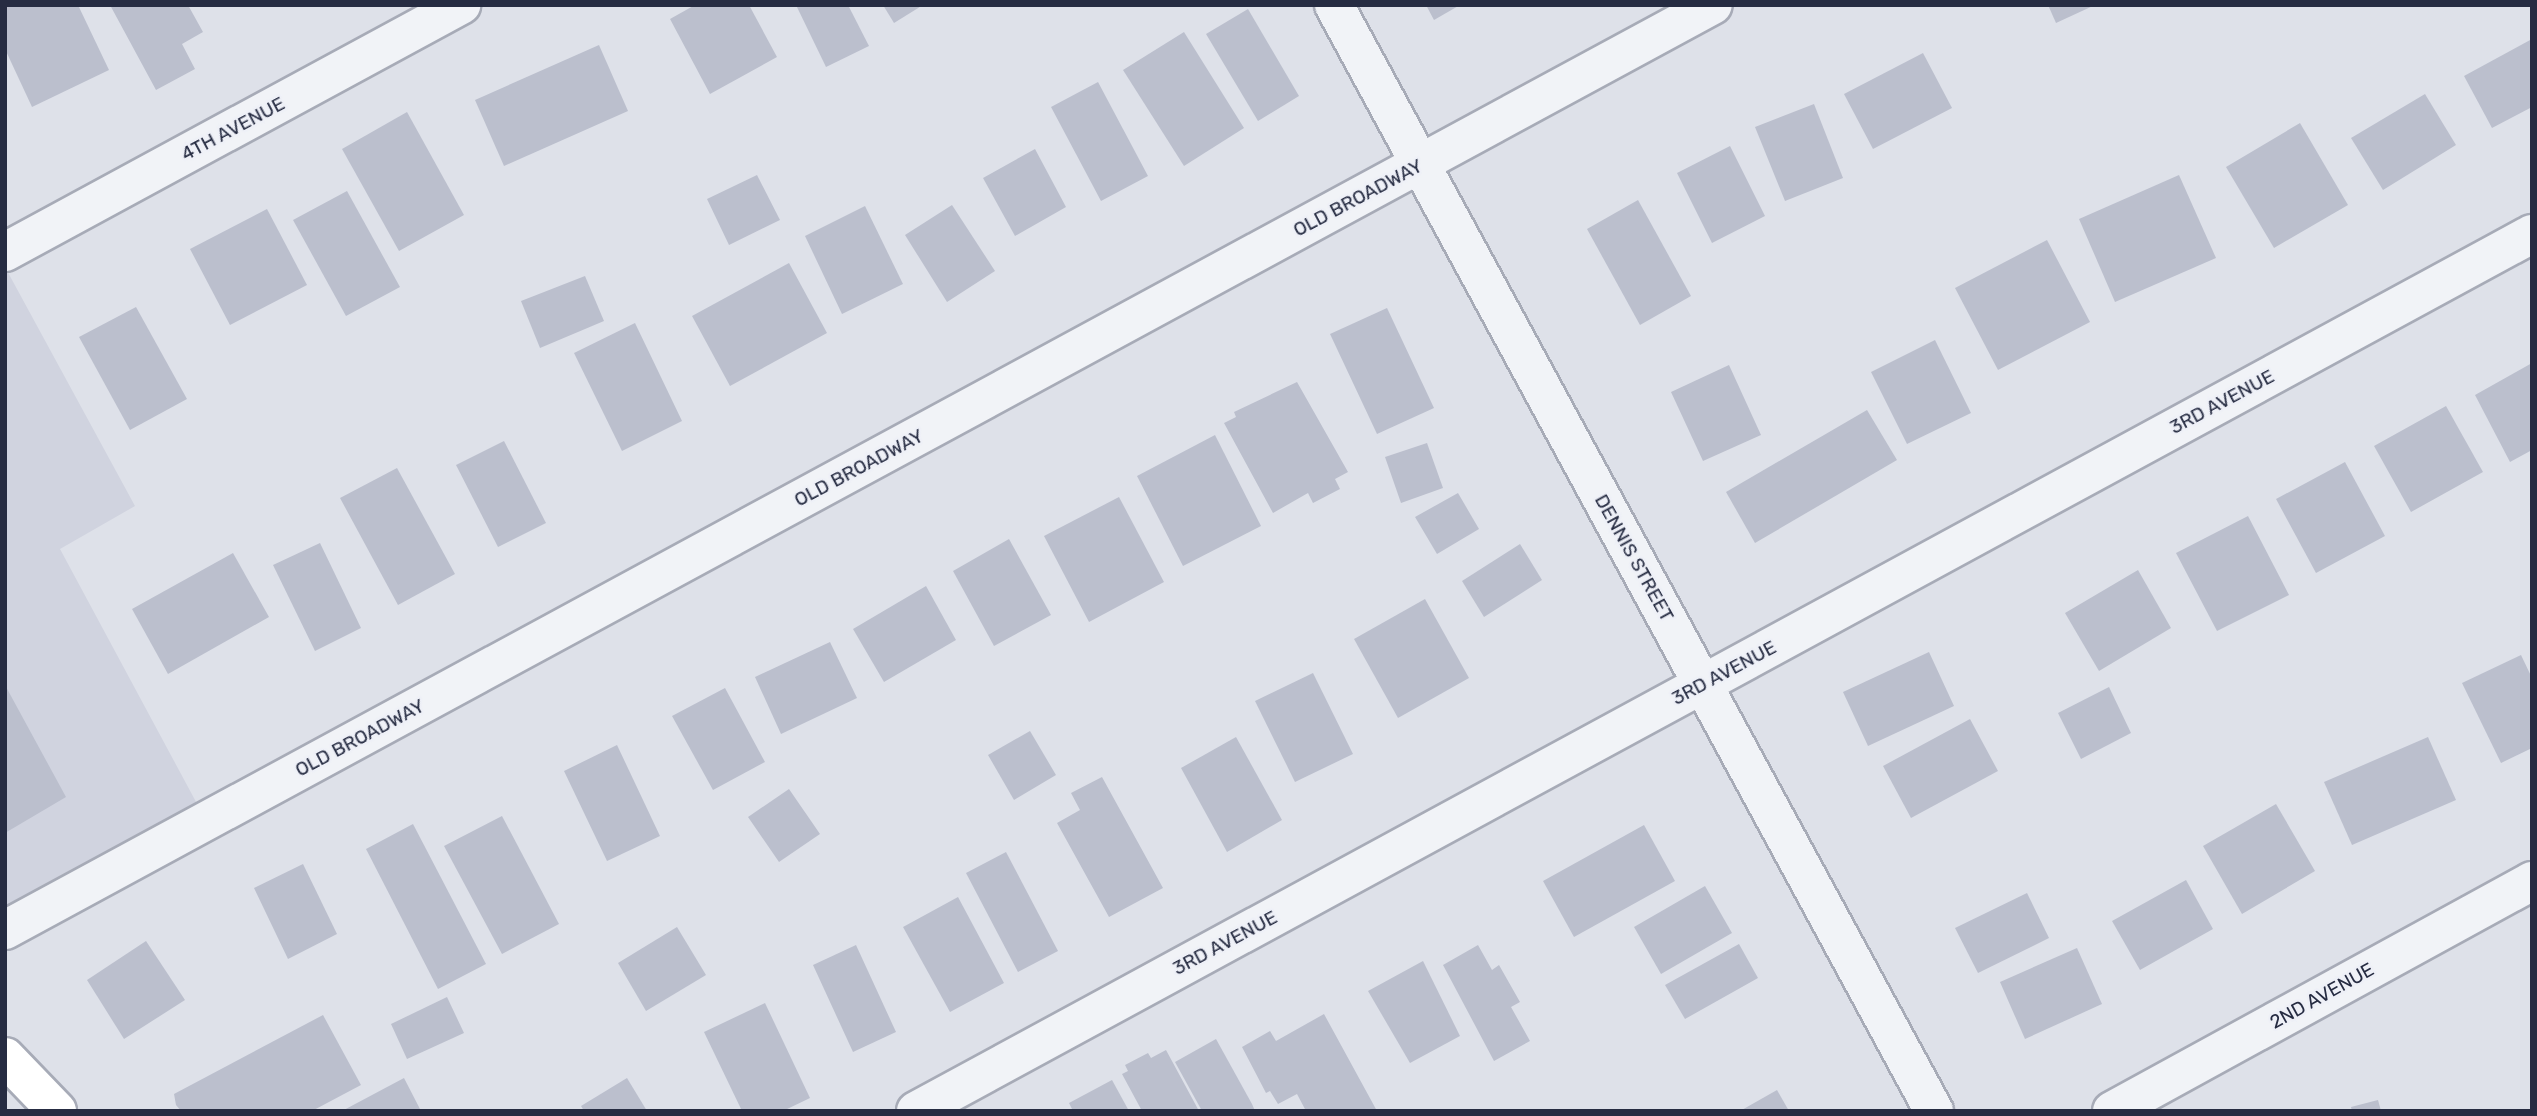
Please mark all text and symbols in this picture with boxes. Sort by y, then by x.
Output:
street label: 4TH AVENUE [177,92,289,166]
street label: OLD BROADWAY [1289,154,1427,242]
street label: 3RD AVENUE [2166,365,2278,439]
street label: OLD BROADWAY [790,424,928,512]
street label: DENNIS STREET [1590,490,1678,626]
street label: 3RD AVENUE [1668,636,1780,710]
street label: OLD BROADWAY [291,694,429,782]
street label: 3RD AVENUE [1169,906,1281,980]
street label: 2ND AVENUE [2266,958,2378,1034]

